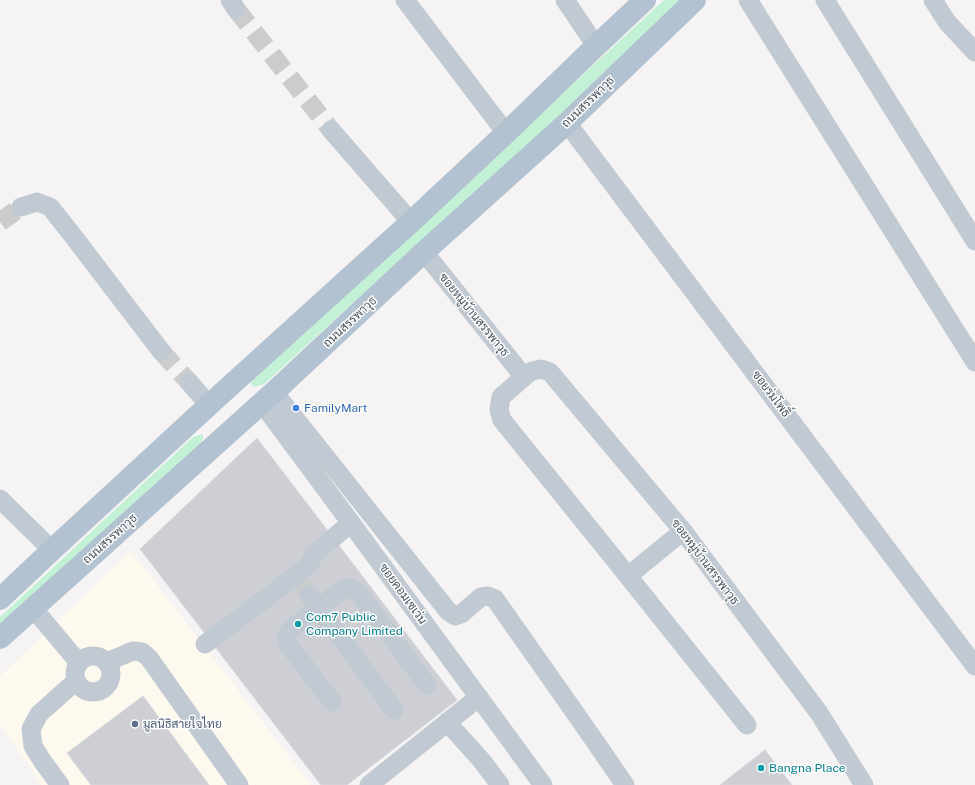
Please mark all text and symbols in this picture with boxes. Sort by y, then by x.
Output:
street label: ถนนสรรพาวุธ [559,73,617,131]
street label: ซอยหมู่บ้านสรรพาวุธ [436,270,512,360]
street label: ถนนสรรพาวุธ [320,294,380,350]
street label: ซอยร่มโพธิ์ [749,368,793,420]
place label: FamilyMart [304,401,367,415]
marker: FamilyMart [291,403,301,413]
street label: ถนนสรรพาวุธ [80,511,140,567]
street label: ซอยหมู่บ้านสรรพาวุธ [668,516,742,608]
street label: ซอยคอมเซเว่น [376,561,430,627]
place label: Com7 Public Company Limited [306,610,403,638]
marker: Com7 Public Company Limited [293,619,303,629]
place label: มูลนิธิสายใจไทย [143,717,222,731]
marker: มูลนิธิสายใจไทย [130,719,140,729]
place label: Bangna Place [769,761,846,775]
marker: Bangna Place [756,763,766,773]

